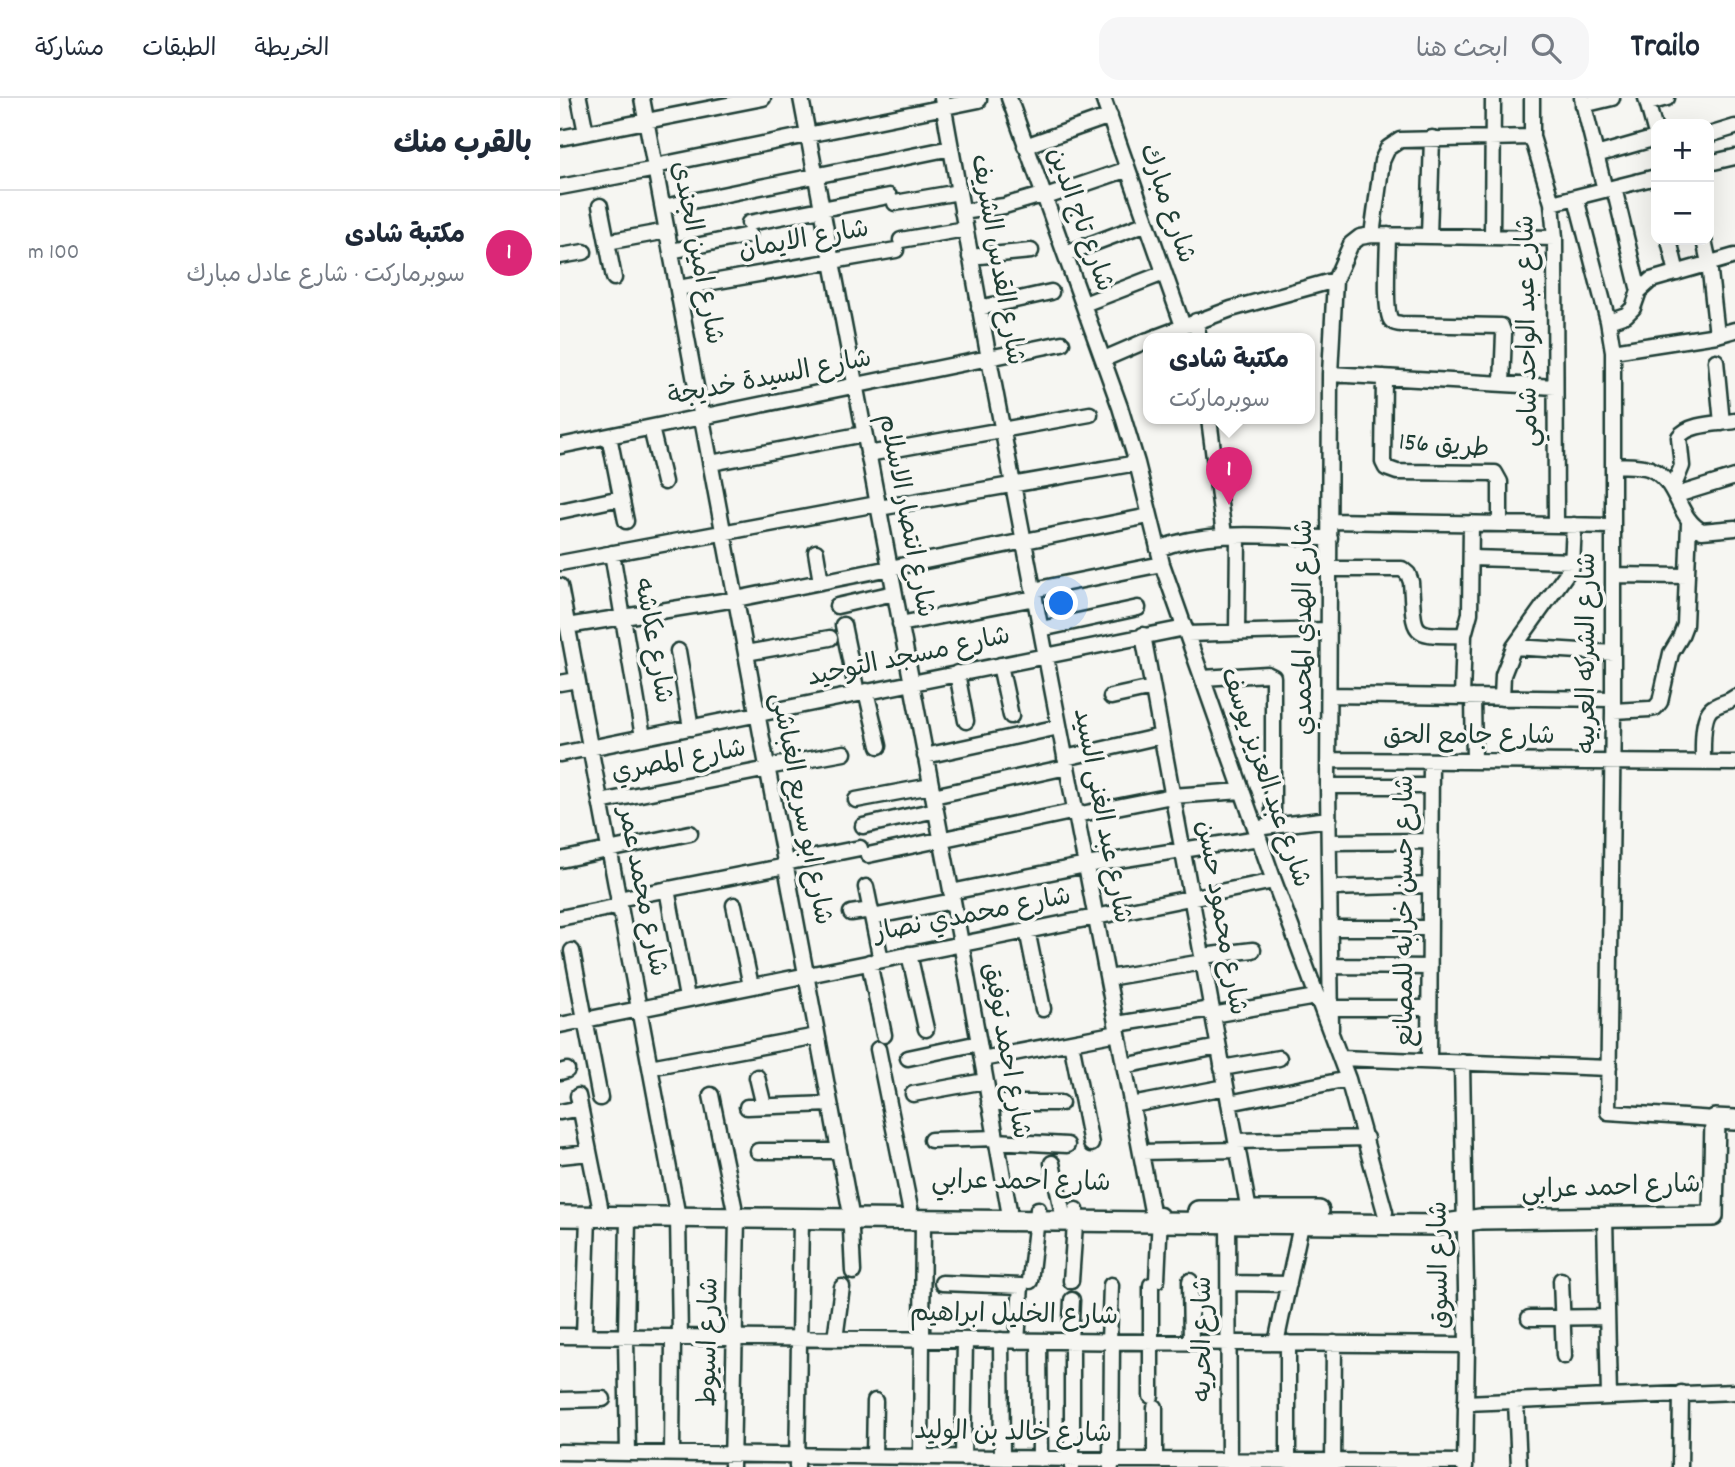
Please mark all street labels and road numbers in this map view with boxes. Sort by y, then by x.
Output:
street label: شارع مبارك [1128,139,1204,269]
street label: شارع تاج الدين [1036,143,1122,297]
street label: شارع القدس الشريف [959,152,1033,368]
street label: شارع امين الجندى [660,158,732,348]
street label: شارع الايمان [736,211,872,271]
street label: شارع عبد الواحد شامي [1508,215,1551,447]
street label: شارع السيدة خديجة [665,341,875,417]
street label: شارع انتصار الاسلام [867,411,943,621]
street label: طريق 156 [1397,425,1491,469]
street label: شارع الهدي المحمدي [1287,519,1324,735]
street label: شارع الشركه العربيه [1570,552,1607,754]
street label: شارع عكاشه [623,575,681,707]
street label: شارع مسجد التوحيد [804,618,1014,698]
street label: شارع عبد العزيز يوسف [1209,663,1319,893]
street label: شارع ابو سريع الغباشى [759,690,841,928]
street label: شارع عبد الغنى السيد [1062,705,1140,927]
street label: شارع جامع الحق [1383,719,1555,756]
street label: شارع المصري [609,731,749,793]
street label: شارع حسن خرابه للمصانع [1388,775,1425,1047]
street label: شارع محمد عمر [606,802,676,980]
street label: شارع محمود حسن [1185,818,1255,1018]
street label: شارع محمدي نصار [869,879,1075,954]
street label: شارع احمد توفيق [971,960,1039,1142]
street label: شارع احمد عرابي [931,1163,1111,1204]
street label: شارع احمد عرابي [1521,1167,1701,1212]
street label: شارع السوق [1421,1201,1461,1329]
street label: شارع الحريه [1186,1276,1223,1402]
street label: شارع اسيوط [690,1277,730,1407]
street label: شارع الخليل ابراهيم [909,1296,1119,1336]
street label: شارع خالد بن الوليد [914,1414,1112,1454]

